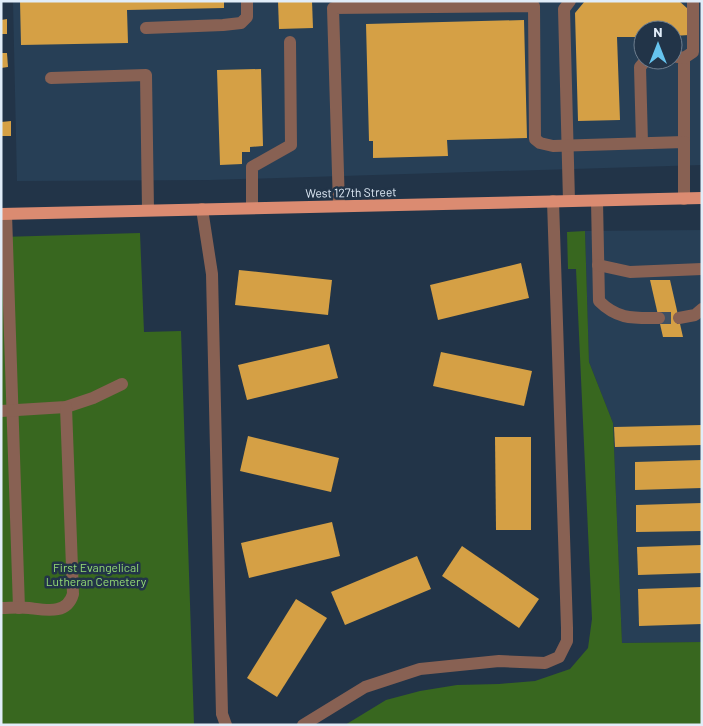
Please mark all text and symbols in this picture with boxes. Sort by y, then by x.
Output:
north arrow [633,20,683,70]
text: N [653,23,663,40]
street label: West 127th Street [305,184,397,200]
park label: First Evangelical Lutheran Cemetery [46,560,147,588]

